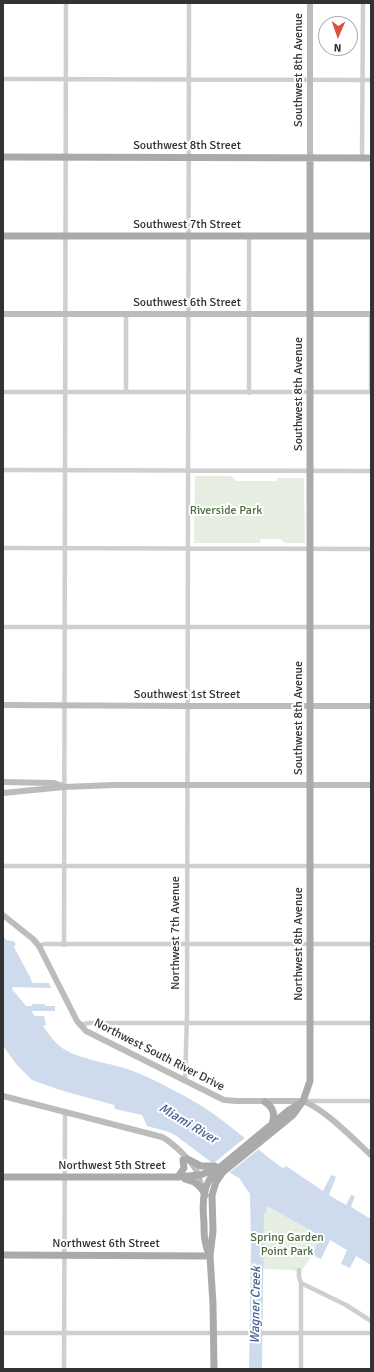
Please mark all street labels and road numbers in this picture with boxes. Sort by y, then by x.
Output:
street label: Southwest 8th Avenue [292,13,306,127]
street label: Southwest 8th Street [133,139,241,153]
street label: Southwest 7th Street [133,218,241,232]
street label: Southwest 6th Street [133,296,241,310]
street label: Southwest 8th Avenue [292,337,306,451]
street label: Southwest 8th Avenue [292,661,306,775]
street label: Southwest 1st Street [134,688,240,702]
street label: Northwest 7th Avenue [169,876,183,990]
street label: Northwest 8th Avenue [292,887,306,1001]
street label: Northwest South River Drive [91,1016,227,1094]
street label: Northwest 5th Street [58,1159,166,1173]
street label: Northwest 6th Street [52,1237,160,1251]

